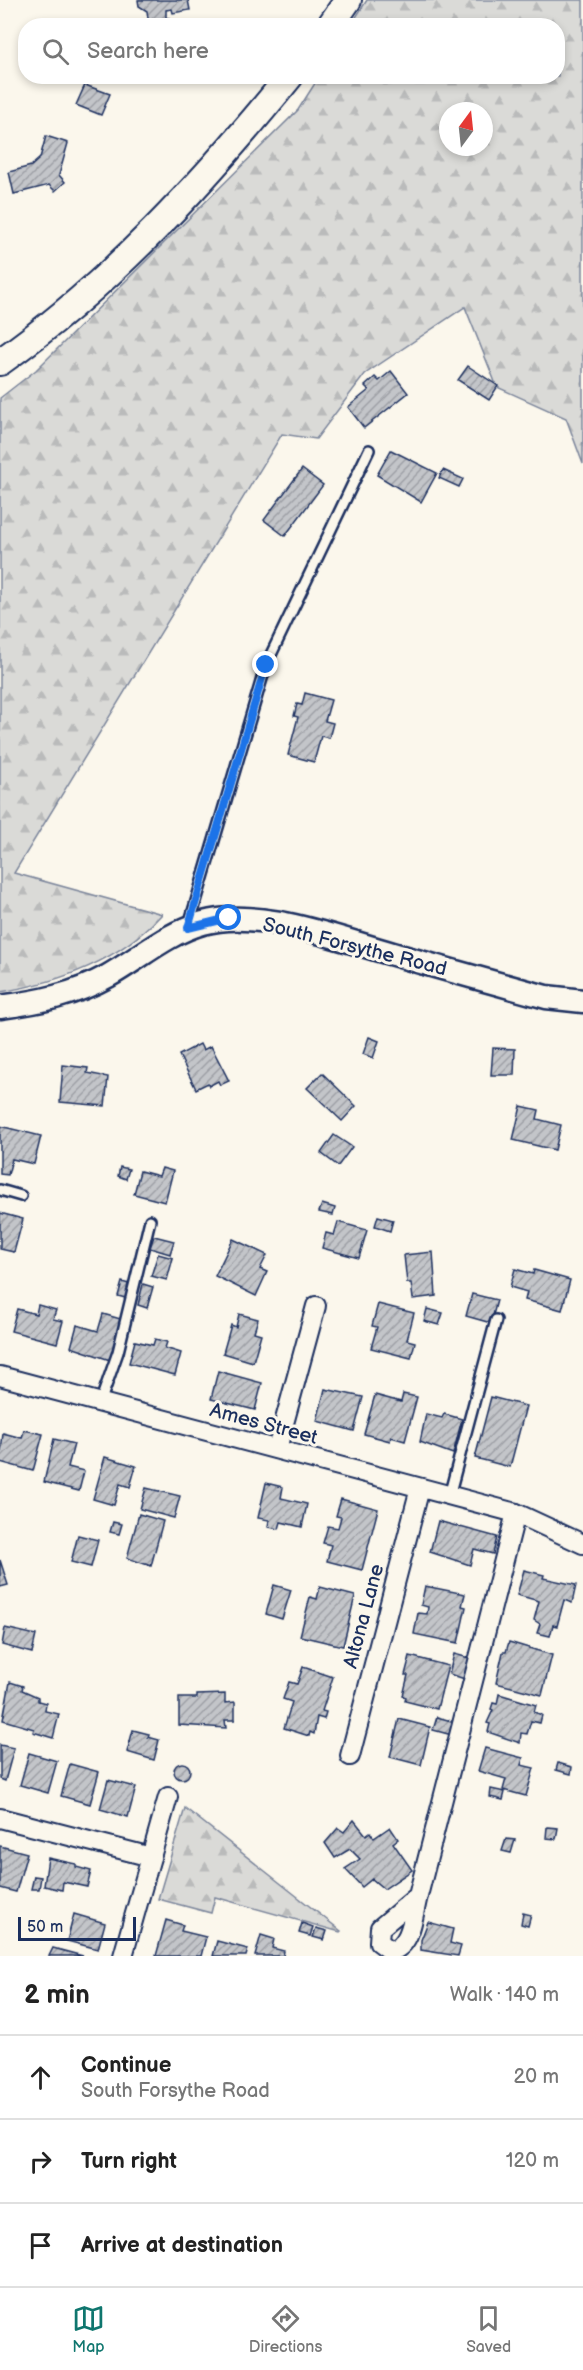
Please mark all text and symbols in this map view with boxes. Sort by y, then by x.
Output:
search box [18,18,565,84]
icon: search [39,35,72,68]
text: Search here [87,38,209,65]
north arrow [439,102,493,156]
route end [252,651,278,677]
route start [215,904,241,930]
street label: South Forsythe Road [260,912,449,981]
street label: Ames Street [207,1398,320,1450]
street label: Altona Lane [339,1561,389,1671]
scale bar [18,1914,136,1942]
text: 50 m [27,1918,63,1937]
text: 2 min [24,1980,90,2011]
text: Walk · 140 m [450,1983,559,2007]
text: Continue [81,2052,171,2079]
icon: ahead [24,2061,57,2094]
text: 20 m [514,2065,559,2089]
text: South Forsythe Road [81,2079,270,2103]
icon: right [24,2145,57,2178]
text: Turn right [81,2148,177,2175]
text: 120 m [506,2149,559,2173]
icon: arrive [24,2229,57,2262]
text: Arrive at destination [81,2232,283,2259]
tab: Map [72,2302,105,2357]
tab: Directions [249,2302,322,2357]
tab: Saved [466,2302,511,2357]

